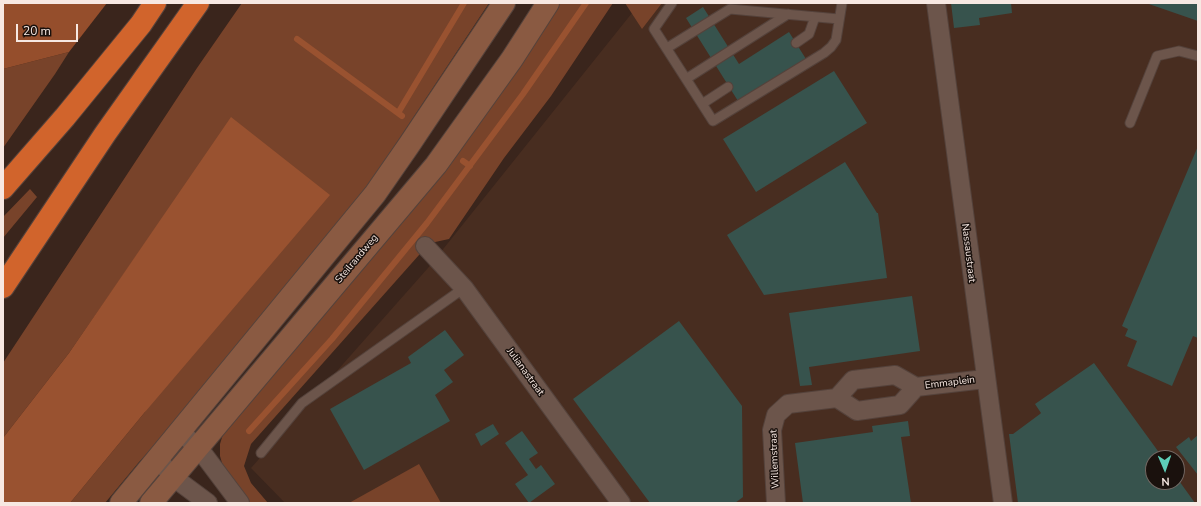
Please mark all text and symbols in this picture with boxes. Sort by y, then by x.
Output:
scale bar [18,16,80,42]
text: 20 m [23,23,51,39]
street label: Nassaustraat [958,223,978,283]
street label: Steilrandweg [333,232,381,286]
street label: Julianastraat [504,346,546,398]
street label: Emmaplein [924,374,976,392]
street label: Willemstraat [768,429,782,489]
north arrow [1145,450,1185,490]
text: N [1161,474,1170,489]

